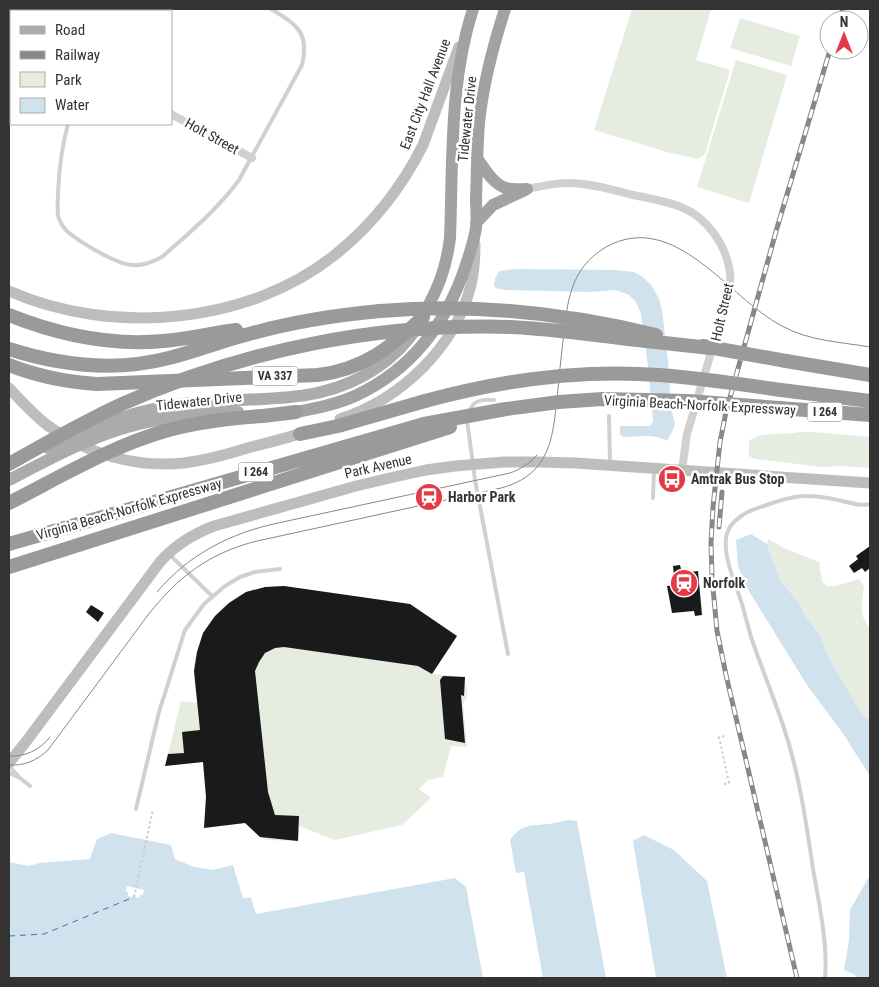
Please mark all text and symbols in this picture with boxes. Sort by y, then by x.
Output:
legend [10,10,172,125]
north arrow [819,10,869,60]
text: N [840,14,848,30]
text: Road [55,21,85,39]
street label: East City Hall Avenue [397,36,454,152]
text: Railway [55,46,100,64]
text: Park [55,71,82,89]
street label: Tidewater Drive [455,75,479,163]
text: Water [55,96,90,114]
street label: Holt Street [182,115,242,157]
street label: Holt Street [708,281,736,343]
road number: VA 337 [252,366,298,386]
street label: Tidewater Drive [155,389,243,413]
street label: Virginia Beach-Norfolk Expressway [604,392,797,418]
road number: I 264 [808,402,842,422]
street label: Park Avenue [343,450,414,481]
road number: I 264 [238,462,274,482]
bus stop icon: Amtrak Bus Stop [657,464,687,494]
place label: Amtrak Bus Stop [691,471,785,487]
street label: Virginia Beach-Norfolk Expressway [34,475,224,543]
station icon: Harbor Park [414,482,444,512]
place label: Harbor Park [448,489,516,505]
station icon: Norfolk [669,568,699,598]
place label: Norfolk [703,575,745,591]

